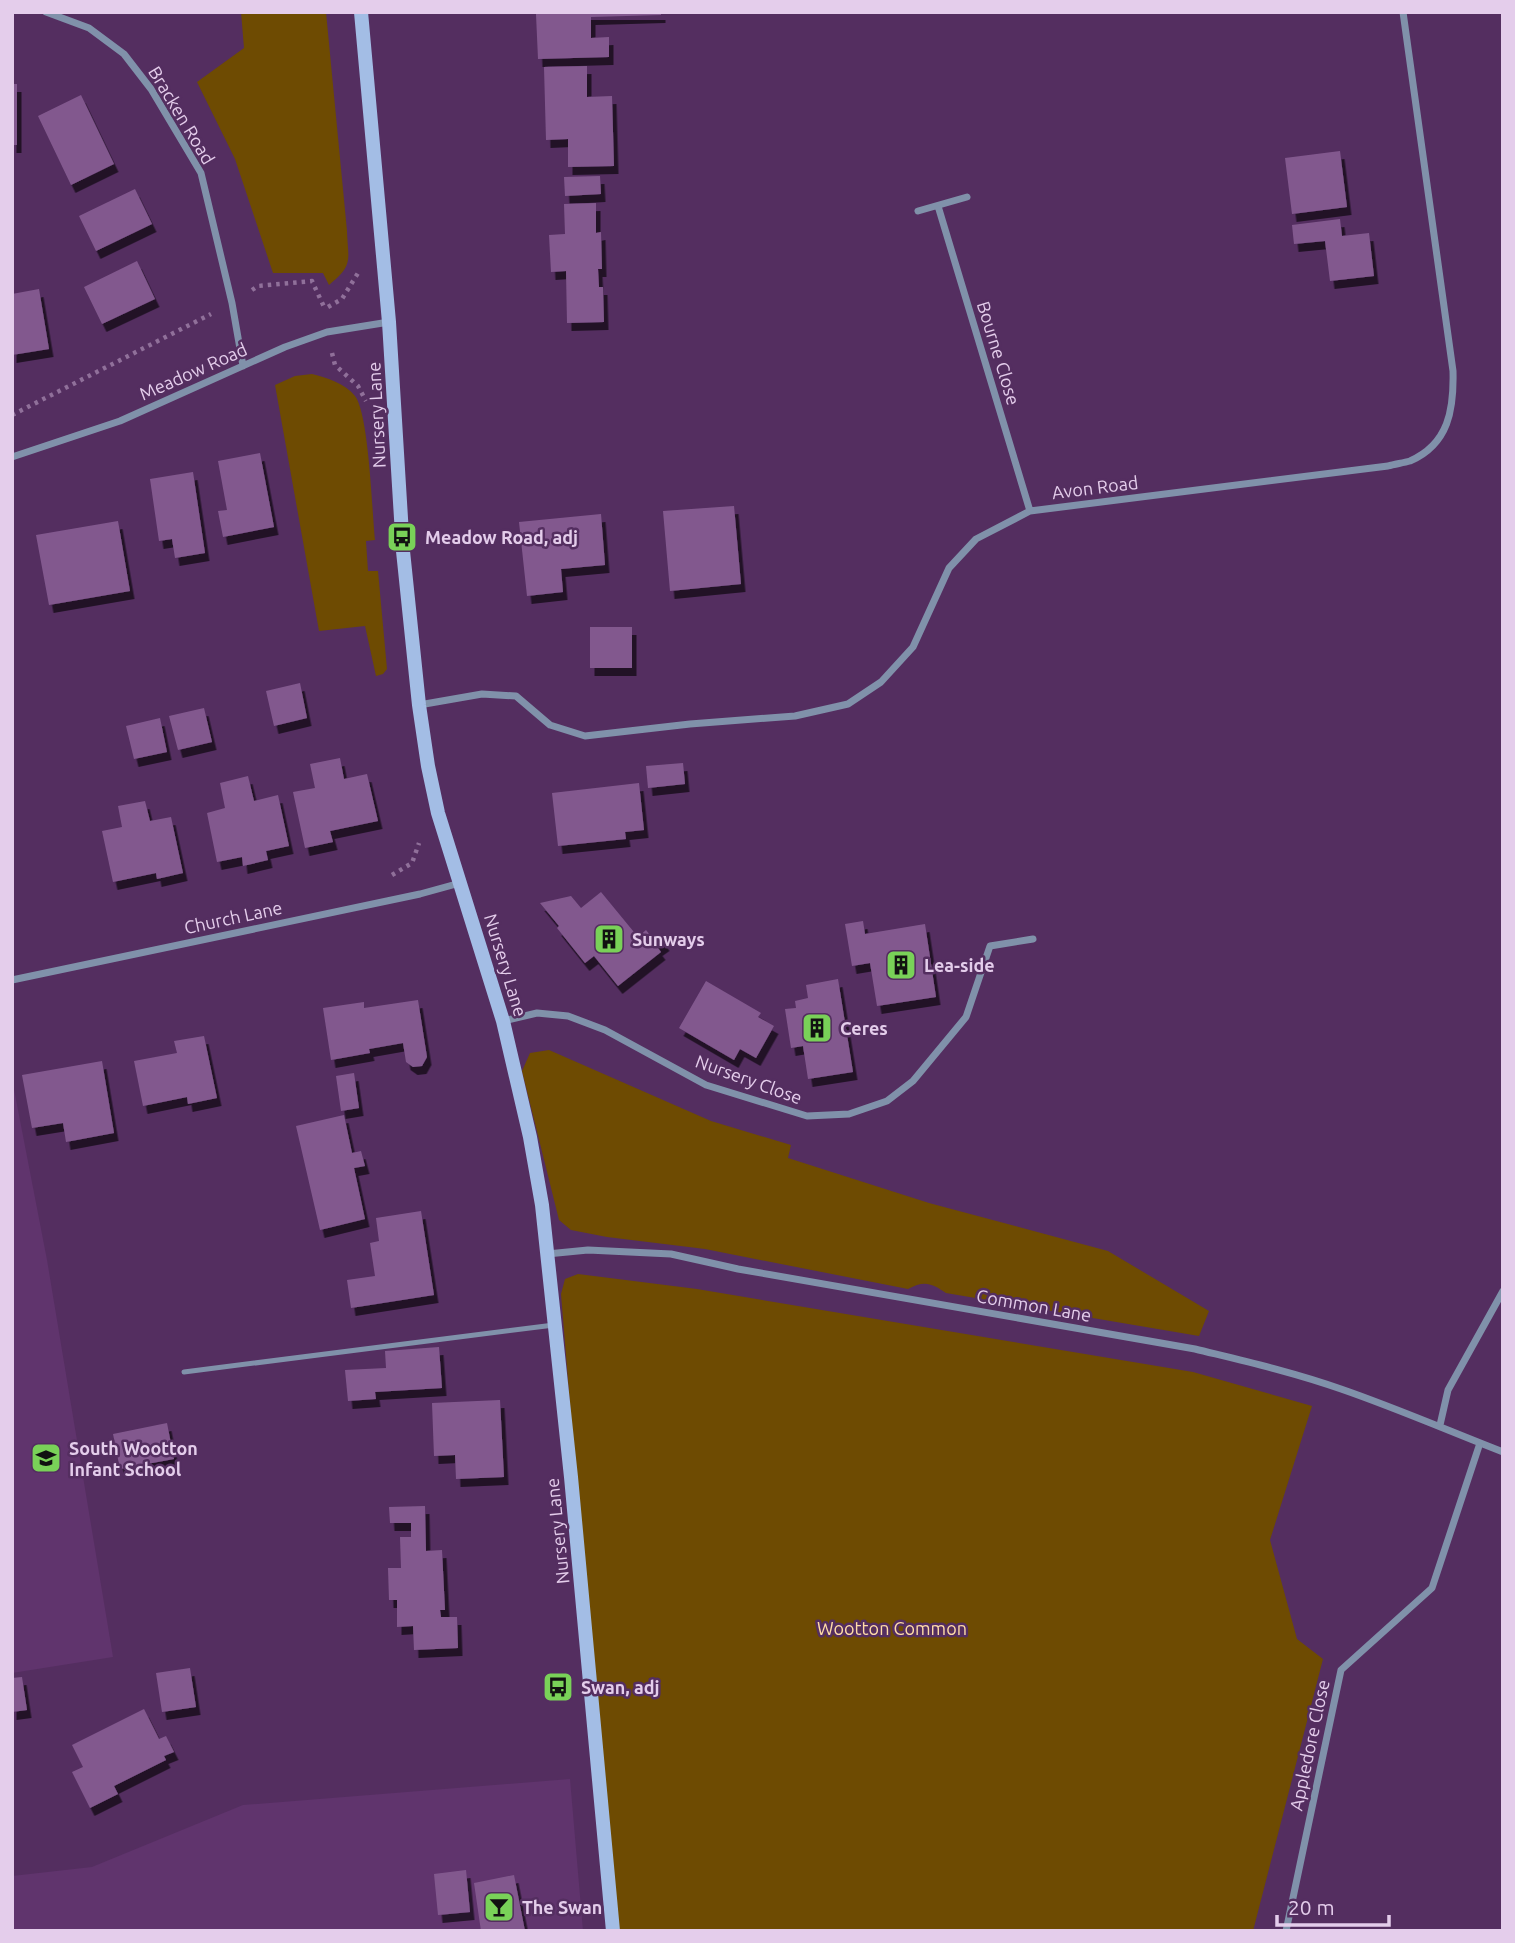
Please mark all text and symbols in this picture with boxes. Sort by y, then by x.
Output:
street label: Bracken Road [145,63,219,167]
street label: Bourne Close [974,299,1024,407]
street label: Meadow Road [136,338,250,404]
street label: Nursery Lane [363,361,389,469]
street label: Avon Road [1051,472,1139,502]
bus stop icon: Meadow Road, adj [385,520,419,554]
place label: Meadow Road, adj [425,527,578,547]
street label: Church Lane [182,897,284,937]
street label: Nursery Lane [481,911,531,1019]
building icon: Sunways [592,922,626,956]
place label: Sunways [632,929,705,949]
building icon: Lea-side [884,948,918,982]
place label: Lea-side [924,955,995,975]
building icon: Ceres [800,1011,834,1045]
place label: Ceres [840,1018,888,1038]
street label: Nursery Close [693,1050,805,1108]
street label: Common Lane [975,1285,1093,1325]
place label: South Wootton Infant School [69,1438,198,1479]
school or university icon: South Wootton Infant School [29,1441,63,1475]
street label: Nursery Lane [541,1477,573,1585]
park label: Wootton Common [817,1618,967,1638]
bus stop icon: Swan, adj [541,1670,575,1704]
place label: Swan, adj [581,1677,660,1697]
street label: Appledore Close [1285,1678,1333,1812]
scale bar [1277,1884,1389,1928]
bar icon: The Swan [482,1890,516,1924]
text: 20 m [1288,1895,1335,1919]
place label: The Swan [522,1897,602,1917]

